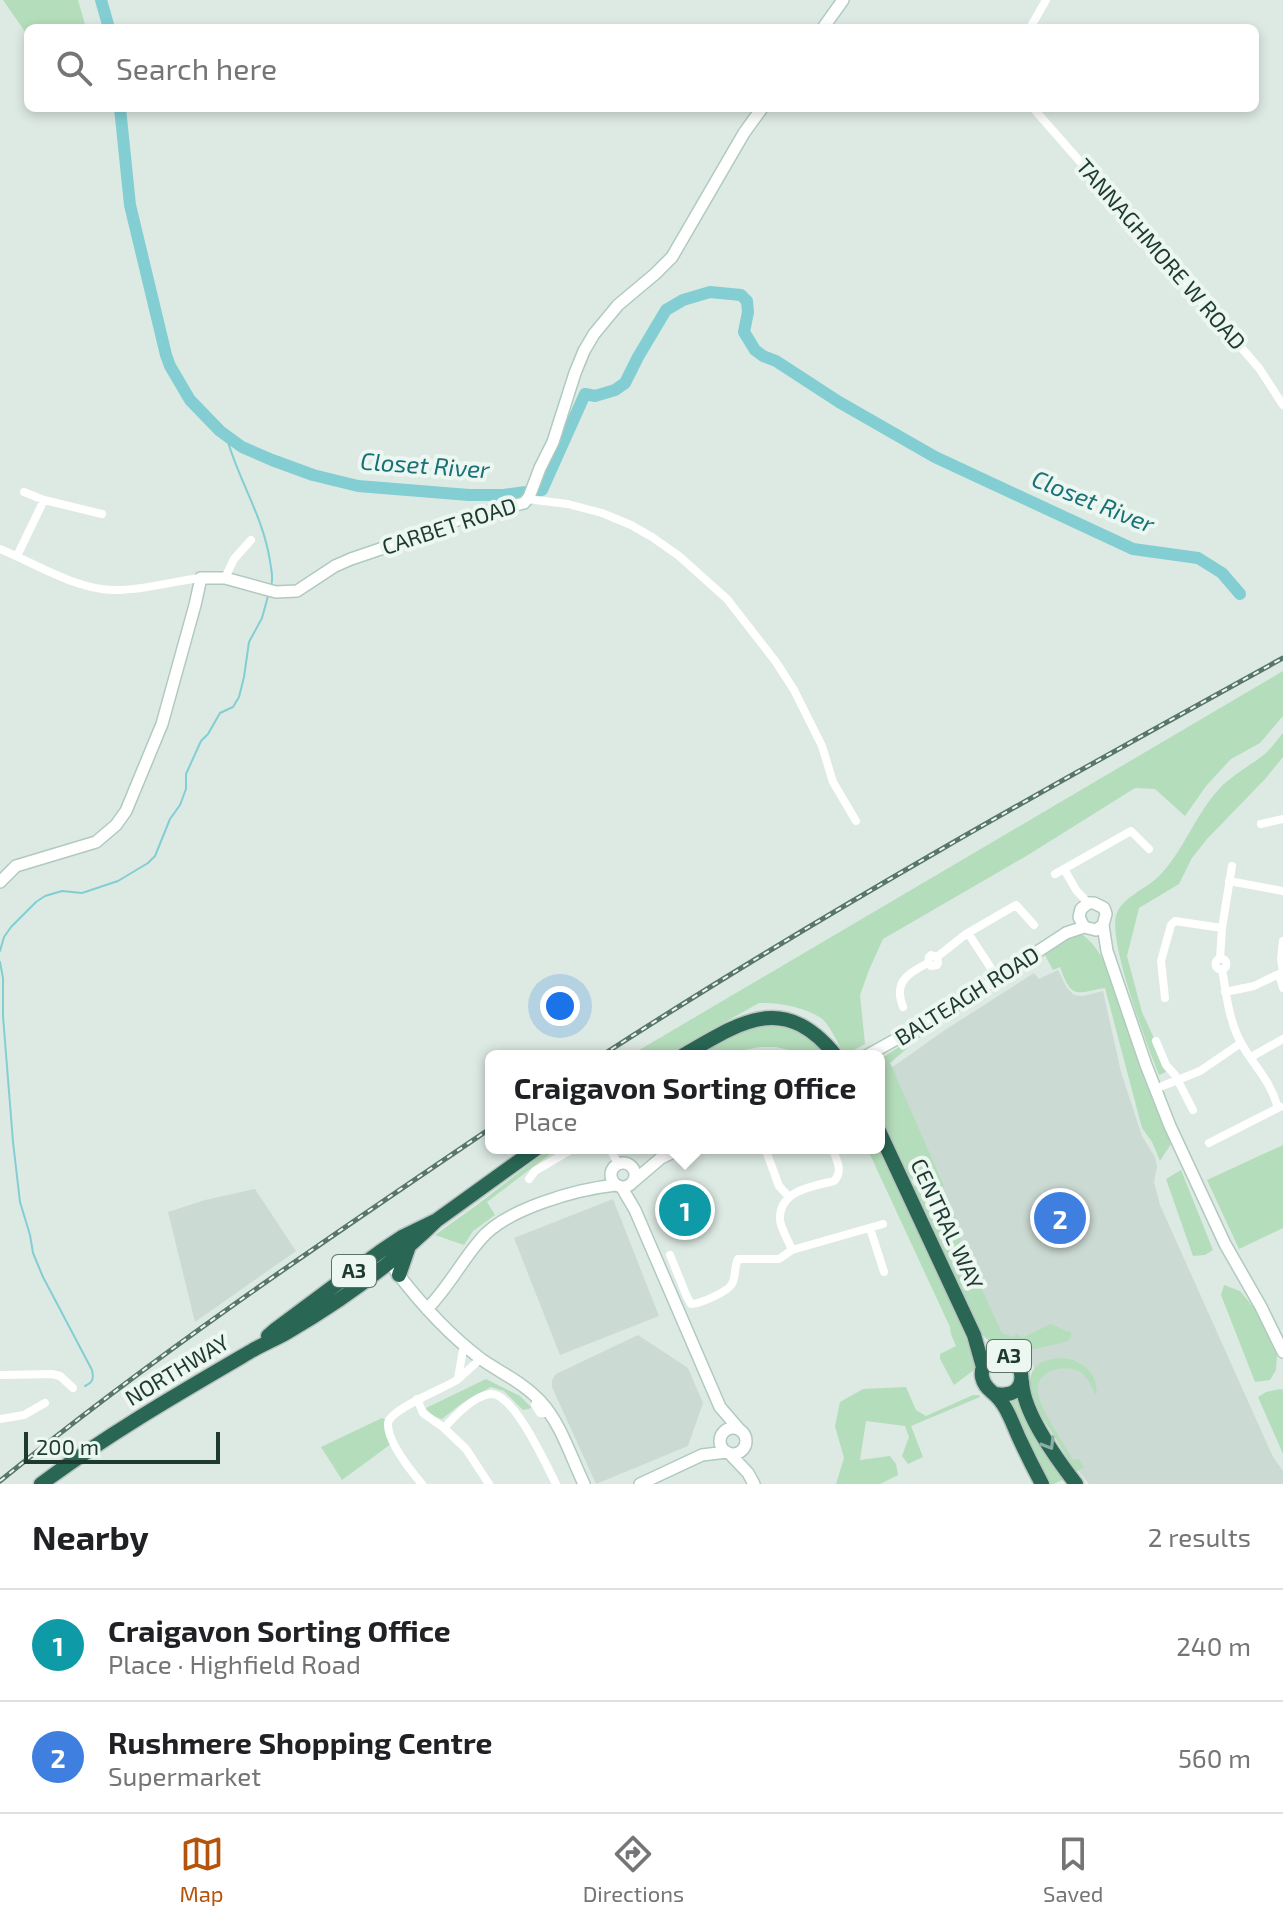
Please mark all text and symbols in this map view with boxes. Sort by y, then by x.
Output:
search box [24,24,1259,112]
icon: search [52,46,96,90]
text: Search here [116,50,277,86]
street label: TANNAGHMORE W ROAD [1072,152,1252,354]
water label: Closet River [359,446,491,484]
water label: Closet River [1028,463,1159,538]
street label: CARBET ROAD [378,491,519,559]
street label: BALTEAGH ROAD [890,940,1043,1050]
your location [540,986,580,1026]
popup [485,1050,885,1154]
text: Craigavon Sorting Office [514,1069,856,1105]
text: Place [514,1105,577,1136]
street label: CENTRAL WAY [906,1154,990,1294]
pin: 1 [659,1180,711,1240]
pin: 2 [1034,1188,1086,1248]
road number: A3 [332,1255,376,1287]
street label: NORTHWAY [120,1328,233,1410]
road number: A3 [987,1340,1031,1372]
scale bar [24,1428,220,1464]
text: 200 m [36,1433,99,1459]
one-way arrow [1039,1436,1054,1450]
text: Nearby [32,1516,149,1557]
text: 2 results [1148,1521,1251,1552]
text: Craigavon Sorting Office [108,1612,451,1648]
text: 1 [52,1630,64,1661]
text: 240 m [1176,1630,1251,1661]
text: Place · Highfield Road [108,1648,361,1679]
text: Rushmere Shopping Centre [108,1724,492,1760]
text: 2 [50,1742,66,1773]
text: 560 m [1178,1742,1251,1773]
text: Supermarket [108,1760,261,1791]
tab: Map [180,1832,224,1906]
tab: Directions [583,1832,684,1906]
tab: Saved [1043,1832,1103,1906]

